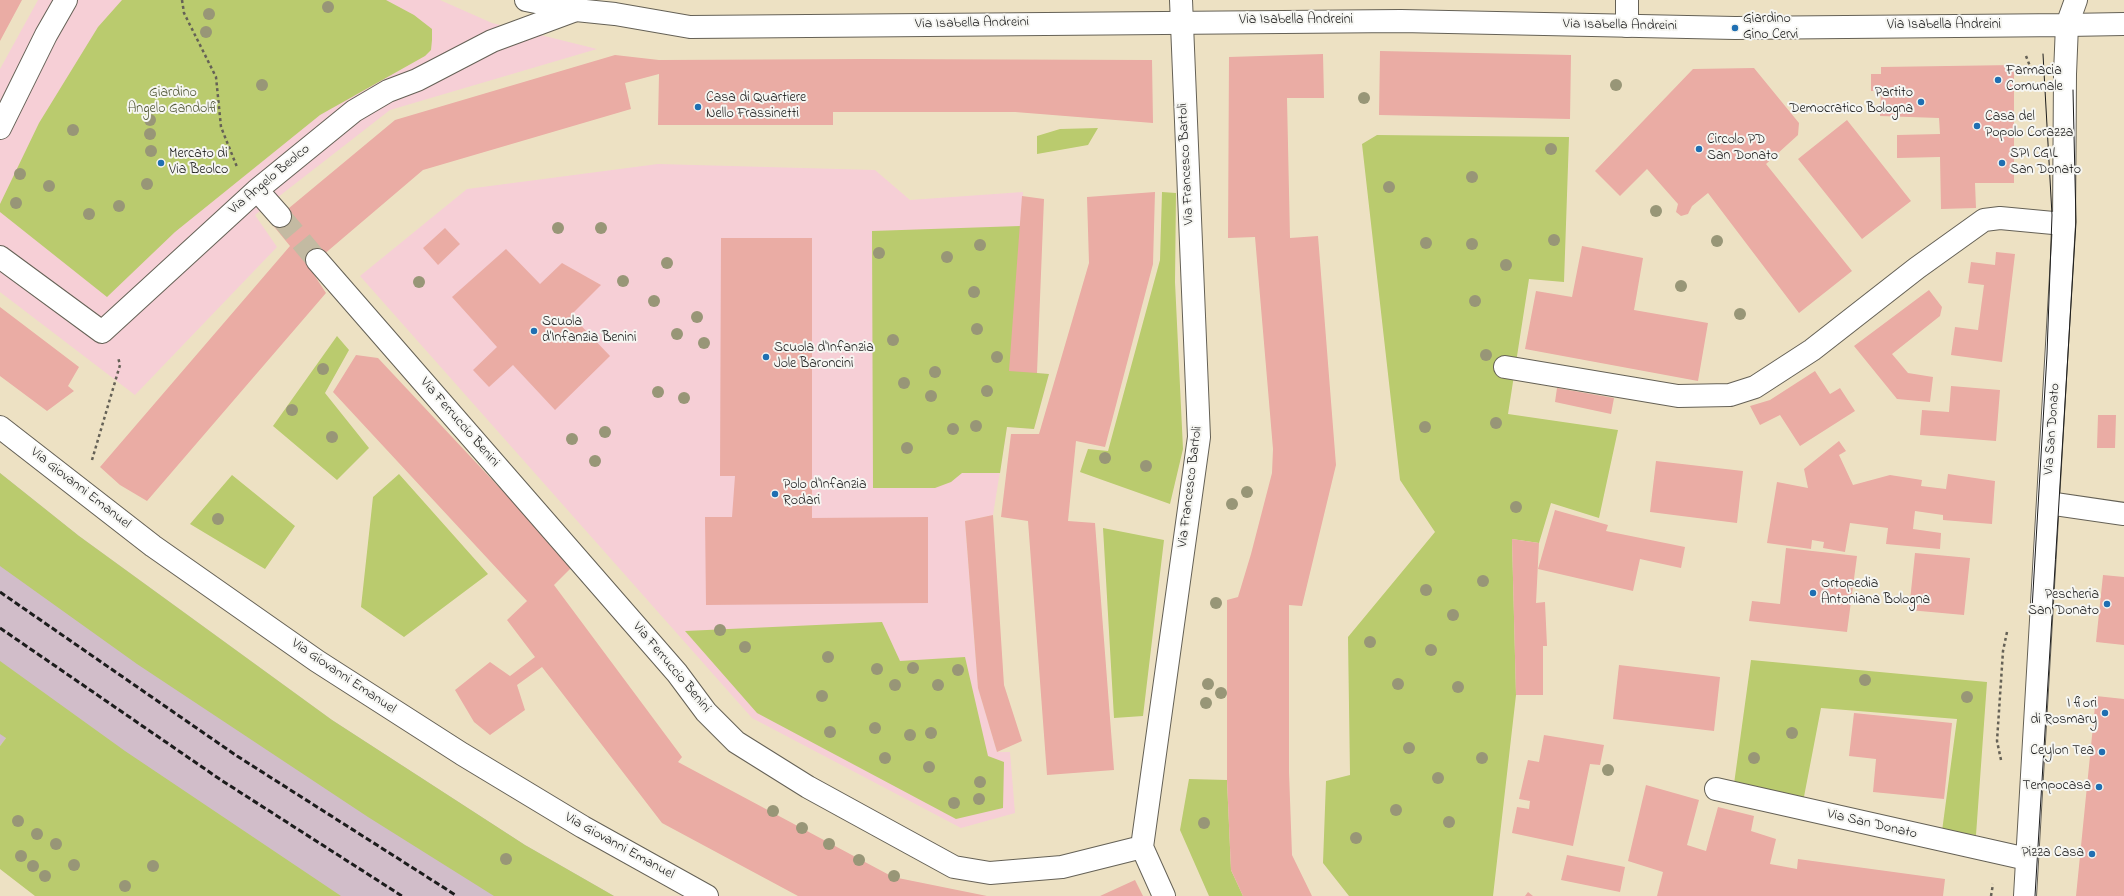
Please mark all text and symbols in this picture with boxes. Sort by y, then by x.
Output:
place label: Giardino Gino Cervi [1743,12,1798,44]
street label: Via Isabella Andreini [1239,13,1353,29]
street label: Via Isabella Andreini [915,15,1029,33]
street label: Via Isabella Andreini [1563,17,1677,35]
street label: Via Isabella Andreini [1887,18,2001,34]
marker: Giardino Gino Cervi [1730,23,1740,33]
place label: Farmacia Comunale [2006,64,2063,96]
marker: Farmacia Comunale [1993,75,2003,85]
park label: Giardino Angelo Gandolfi [128,86,218,118]
place label: Partito Democratico Bologna [1789,86,1913,118]
place label: Casa di Quartiere Nello Frassinetti [706,91,806,124]
marker: Partito Democratico Bologna [1916,97,1926,107]
marker: Casa di Quartiere Nello Frassinetti [693,102,703,112]
street label: Via Francesco Bartoli [1175,103,1199,225]
place label: Casa del Popolo Corazza [1985,110,2073,142]
marker: Casa del Popolo Corazza [1972,121,1982,131]
place label: Circolo PD San Donato [1707,133,1778,166]
street label: Via Angelo Beolco [226,141,314,219]
marker: Circolo PD San Donato [1694,144,1704,154]
place label: Mercato di Via Beolco [169,147,228,180]
place label: SPI CGIL San Donato [2010,147,2081,180]
marker: Mercato di Via Beolco [156,158,166,168]
marker: SPI CGIL San Donato [1997,158,2007,168]
place label: Scuola d'Infanzia Benini [542,315,636,348]
marker: Scuola d'Infanzia Benini [529,326,539,336]
place label: Scuola d'Infanzia Jole Baroncini [774,341,874,374]
marker: Scuola d'Infanzia Jole Baroncini [761,352,771,362]
street label: Via Ferruccio Benini [416,375,502,471]
street label: Via San Donato [2041,383,2065,475]
street label: Via Francesco Bartoli [1175,425,1207,549]
street label: Via Giovanni Emanuel [27,445,133,533]
place label: Polo d'Infanzia Rodari [783,478,867,510]
marker: Polo d'Infanzia Rodari [770,489,780,499]
place label: Ortopedia Antoniana Bologna [1821,577,1930,610]
marker: Ortopedia Antoniana Bologna [1808,588,1818,598]
place label: Pescheria San Donato [2028,588,2099,620]
marker: Pescheria San Donato [2102,599,2112,609]
street label: Via Ferruccio Benini [628,619,714,717]
street label: Via Giovanni Emanuel [287,636,399,718]
place label: I fiori di Rosmary [2030,697,2097,730]
marker: I fiori di Rosmary [2100,708,2110,718]
place label: Ceylon Tea [2030,744,2094,760]
marker: Ceylon Tea [2097,747,2107,757]
place label: Tempocasa [2022,779,2091,795]
marker: Tempocasa [2094,782,2104,792]
street label: Via San Donato [1825,806,1919,844]
street label: Via Giovanni Emanuel [561,810,677,884]
place label: Pizza Casa [2021,846,2084,862]
marker: Pizza Casa [2087,849,2097,859]

